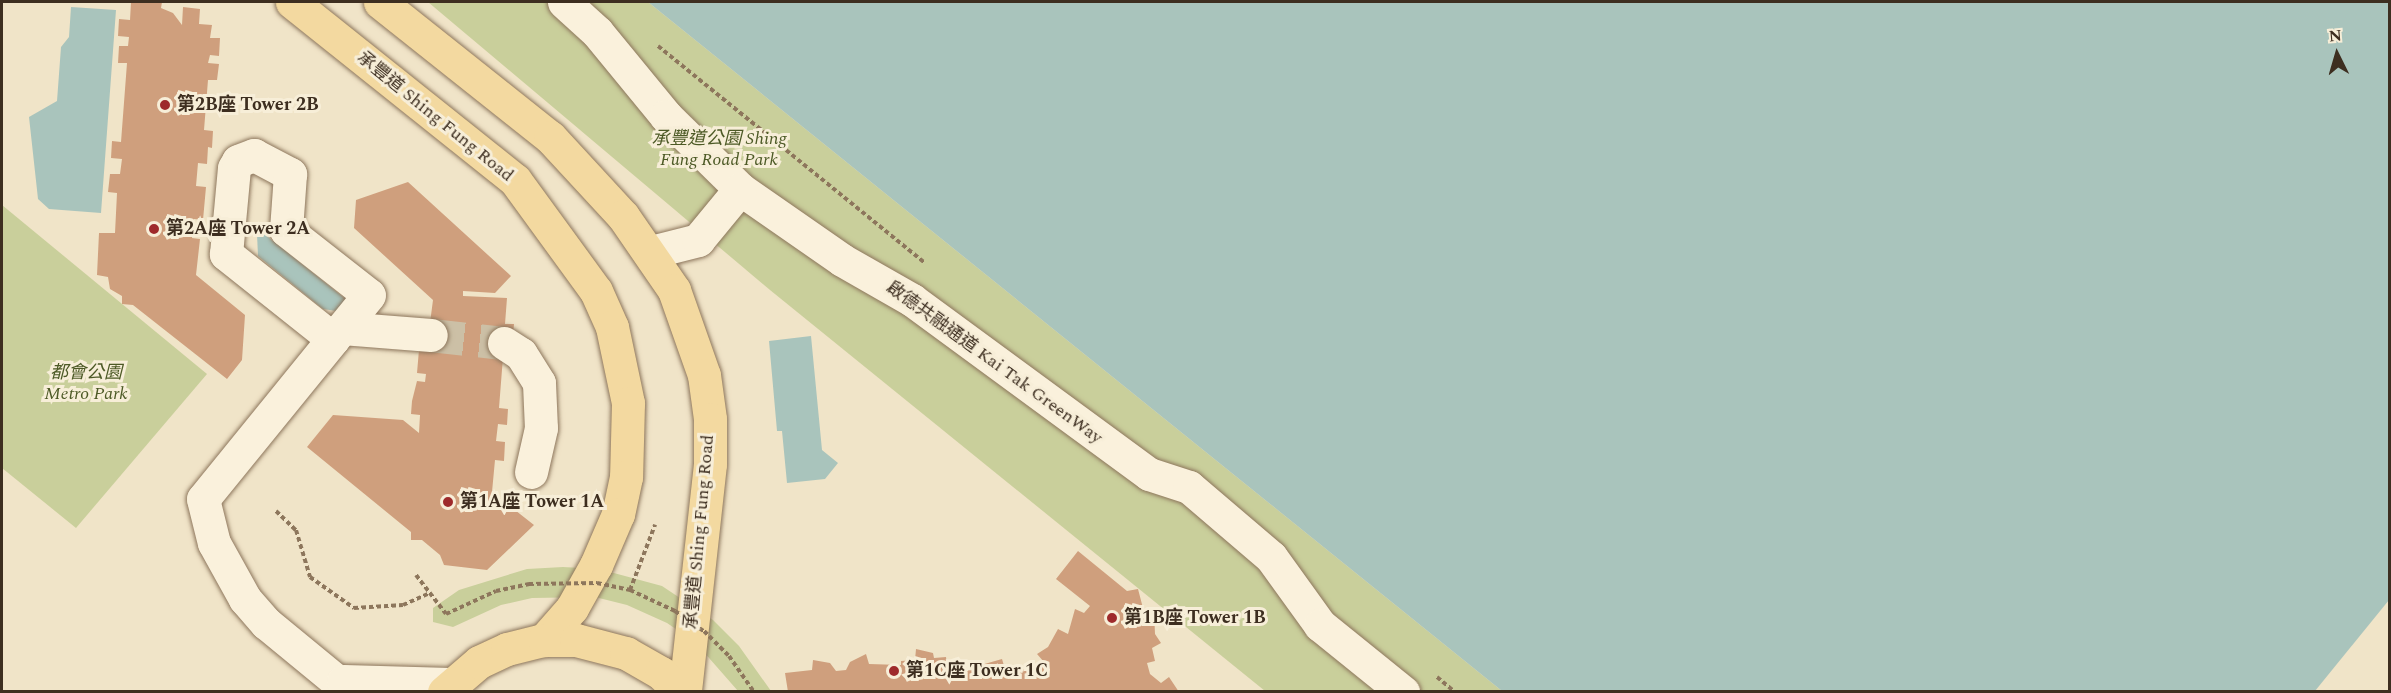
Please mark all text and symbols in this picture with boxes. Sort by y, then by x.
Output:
north arrow [2307,24,2367,84]
text: N [2328,24,2343,49]
street label: 承豐道 Shing Fung Road [352,47,518,187]
place label: 第2B座 Tower 2B [177,94,319,116]
marker: 第2B座 Tower 2B [158,98,172,112]
park label: 承豐道公園 Shing Fung Road Park [652,129,786,172]
place label: 第2A座 Tower 2A [166,218,310,240]
marker: 第2A座 Tower 2A [147,222,161,236]
street label: 啟德共融通道 Kai Tak GreenWay [882,277,1106,449]
park label: 都會公園 Metro Park [44,363,128,406]
street label: 承豐道 Shing Fung Road [681,434,719,630]
place label: 第1A座 Tower 1A [460,491,604,513]
marker: 第1A座 Tower 1A [441,495,455,509]
place label: 第1B座 Tower 1B [1124,607,1266,629]
marker: 第1B座 Tower 1B [1105,611,1119,625]
place label: 第1C座 Tower 1C [906,660,1048,682]
marker: 第1C座 Tower 1C [887,664,901,678]

